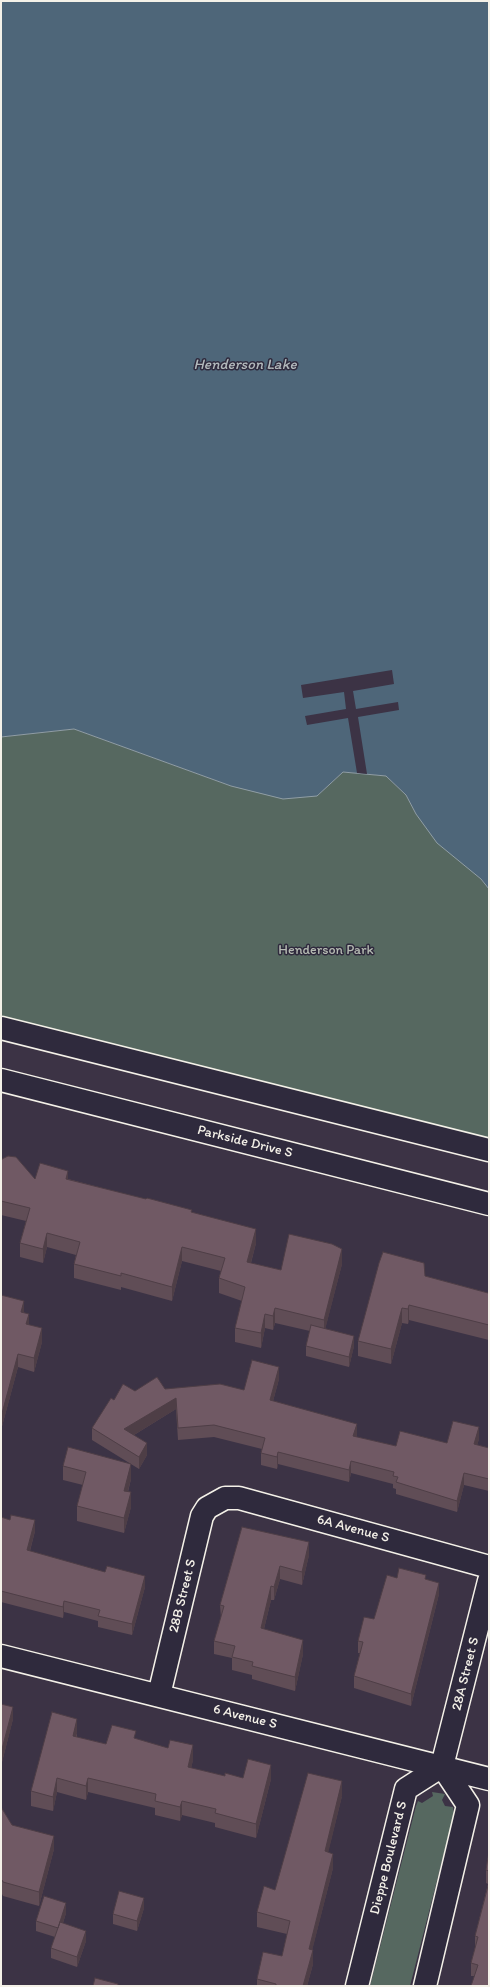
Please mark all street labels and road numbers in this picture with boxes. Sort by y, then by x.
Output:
street label: Parkside Drive S [196,1122,294,1162]
street label: 6A Avenue S [315,1511,391,1547]
street label: 28B Street S [166,1557,200,1635]
street label: 28A Street S [449,1636,483,1712]
street label: 6 Avenue S [211,1701,279,1733]
street label: Dieppe Boulevard S [367,1800,411,1916]

